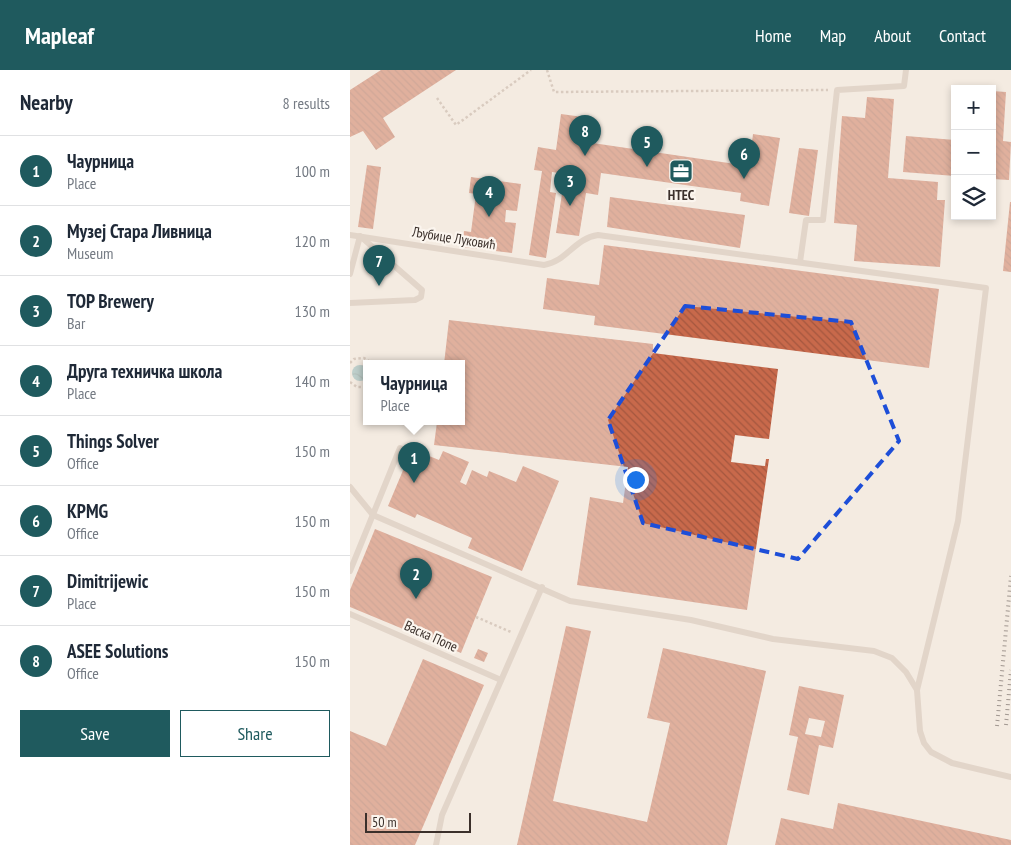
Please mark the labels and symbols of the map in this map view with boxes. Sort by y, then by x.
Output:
pin: 8 [569,115,601,156]
pin: 5 [631,126,663,167]
pin: 6 [728,138,760,179]
office icon: HTEC [668,158,694,184]
pin: 3 [554,165,586,206]
pin: 4 [473,176,505,217]
place label: HTEC [668,186,695,204]
street label: Љубице Луковић [410,222,497,253]
pin: 7 [363,245,395,286]
pin: 1 [398,442,430,483]
your location [623,467,649,493]
pin: 2 [400,558,432,599]
street label: Васка Попе [402,616,461,656]
scale bar [365,810,471,833]

